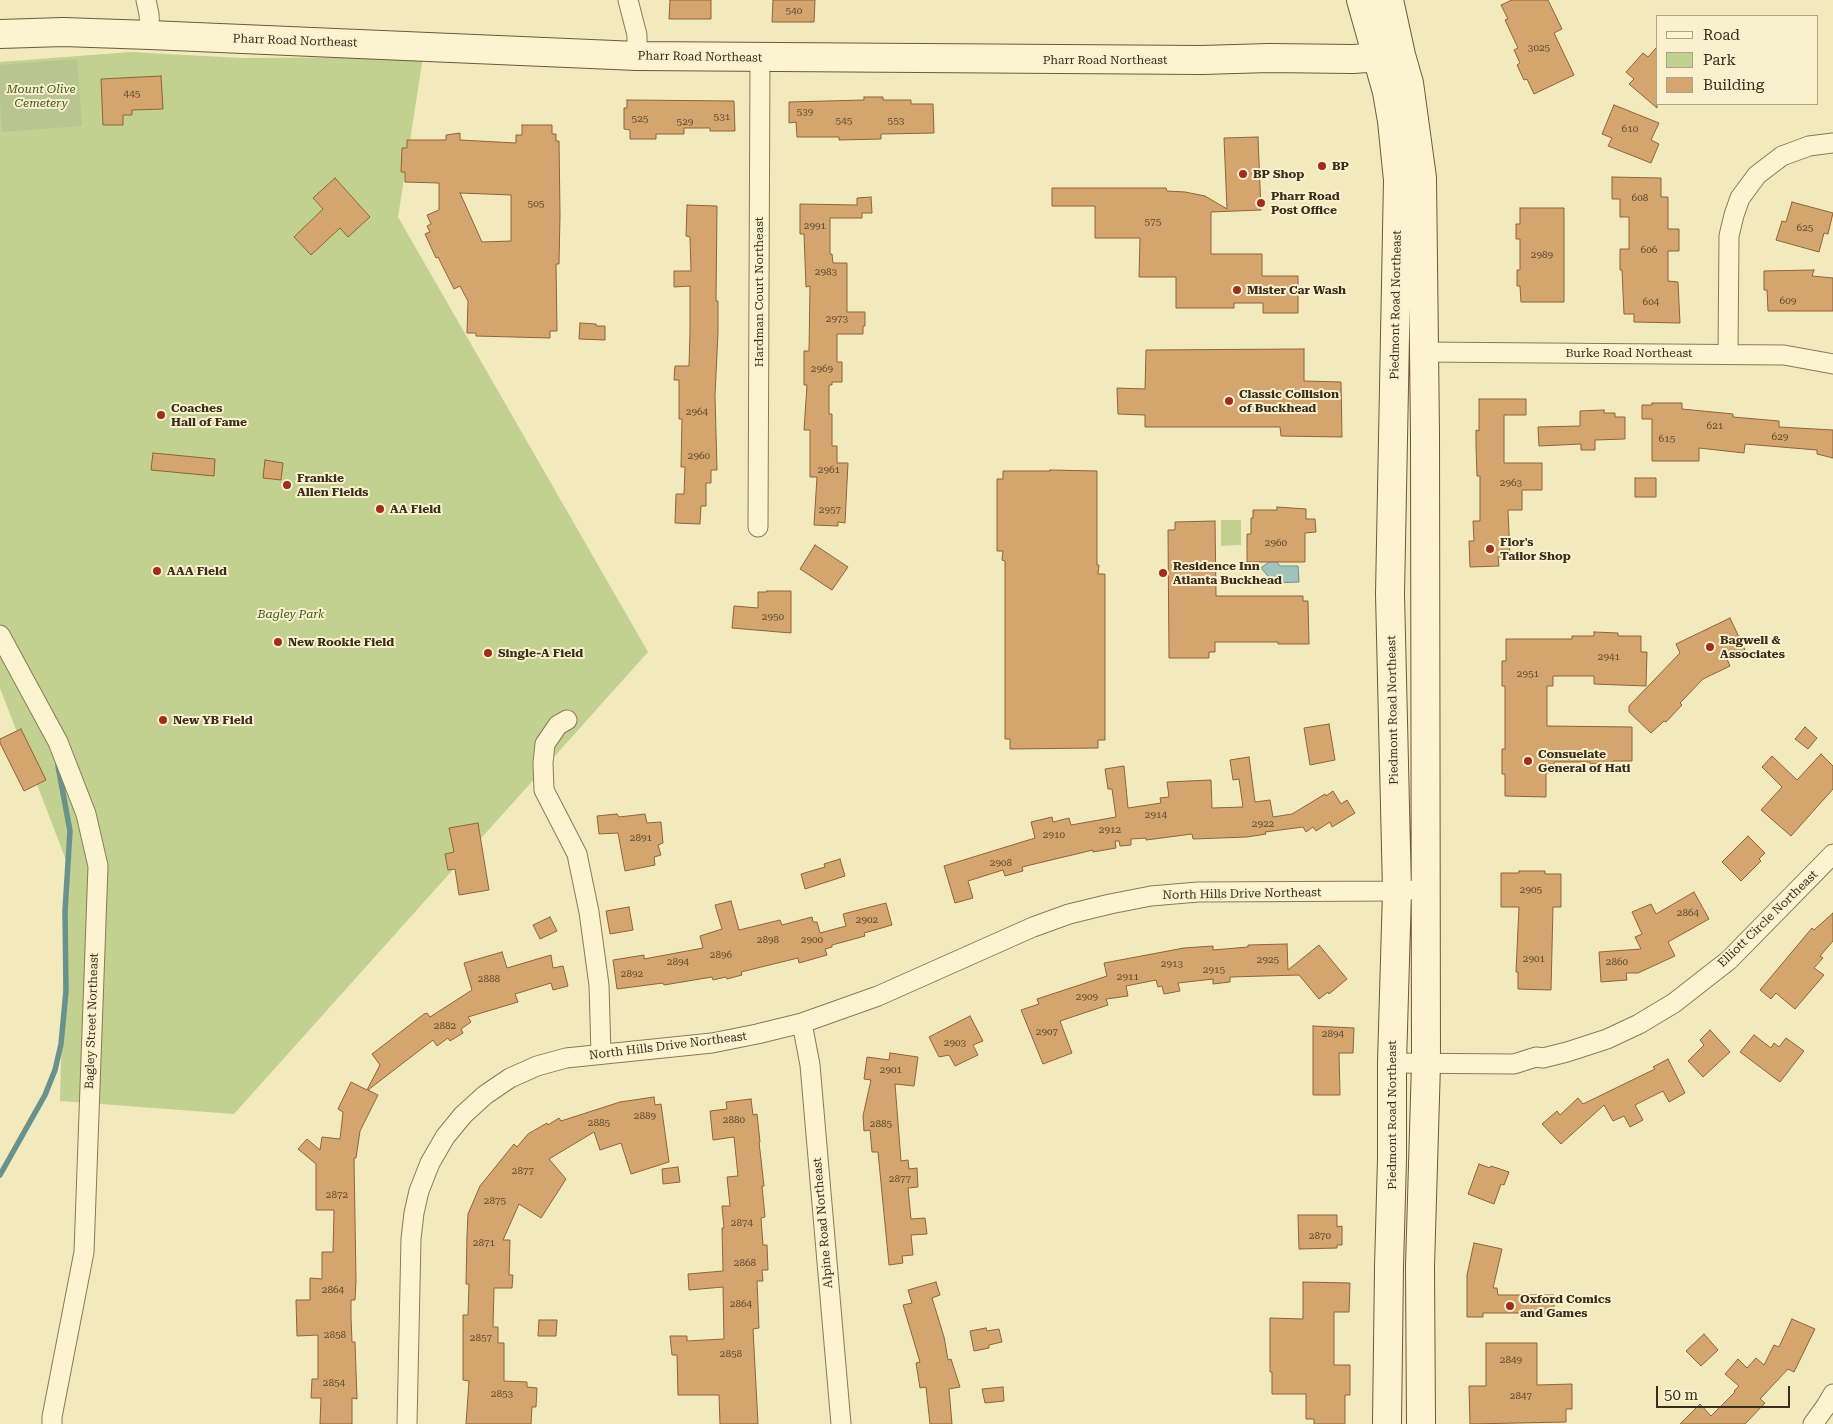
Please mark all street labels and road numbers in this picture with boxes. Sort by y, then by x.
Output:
street label: Pharr Road Northeast [232,32,358,50]
street label: Pharr Road Northeast [638,49,762,65]
street label: Pharr Road Northeast [1043,53,1167,67]
street label: Hardman Court Northeast [752,217,766,367]
street label: Piedmont Road Northeast [1387,230,1405,380]
street label: Burke Road Northeast [1565,346,1693,360]
street label: Piedmont Road Northeast [1384,635,1402,785]
street label: Elliott Circle Northeast [1715,868,1821,970]
street label: North Hills Drive Northeast [1162,885,1322,903]
street label: Bagley Street Northeast [82,953,102,1089]
street label: North Hills Drive Northeast [588,1029,748,1063]
street label: Piedmont Road Northeast [1385,1040,1399,1190]
street label: Alpine Road Northeast [810,1157,836,1289]

